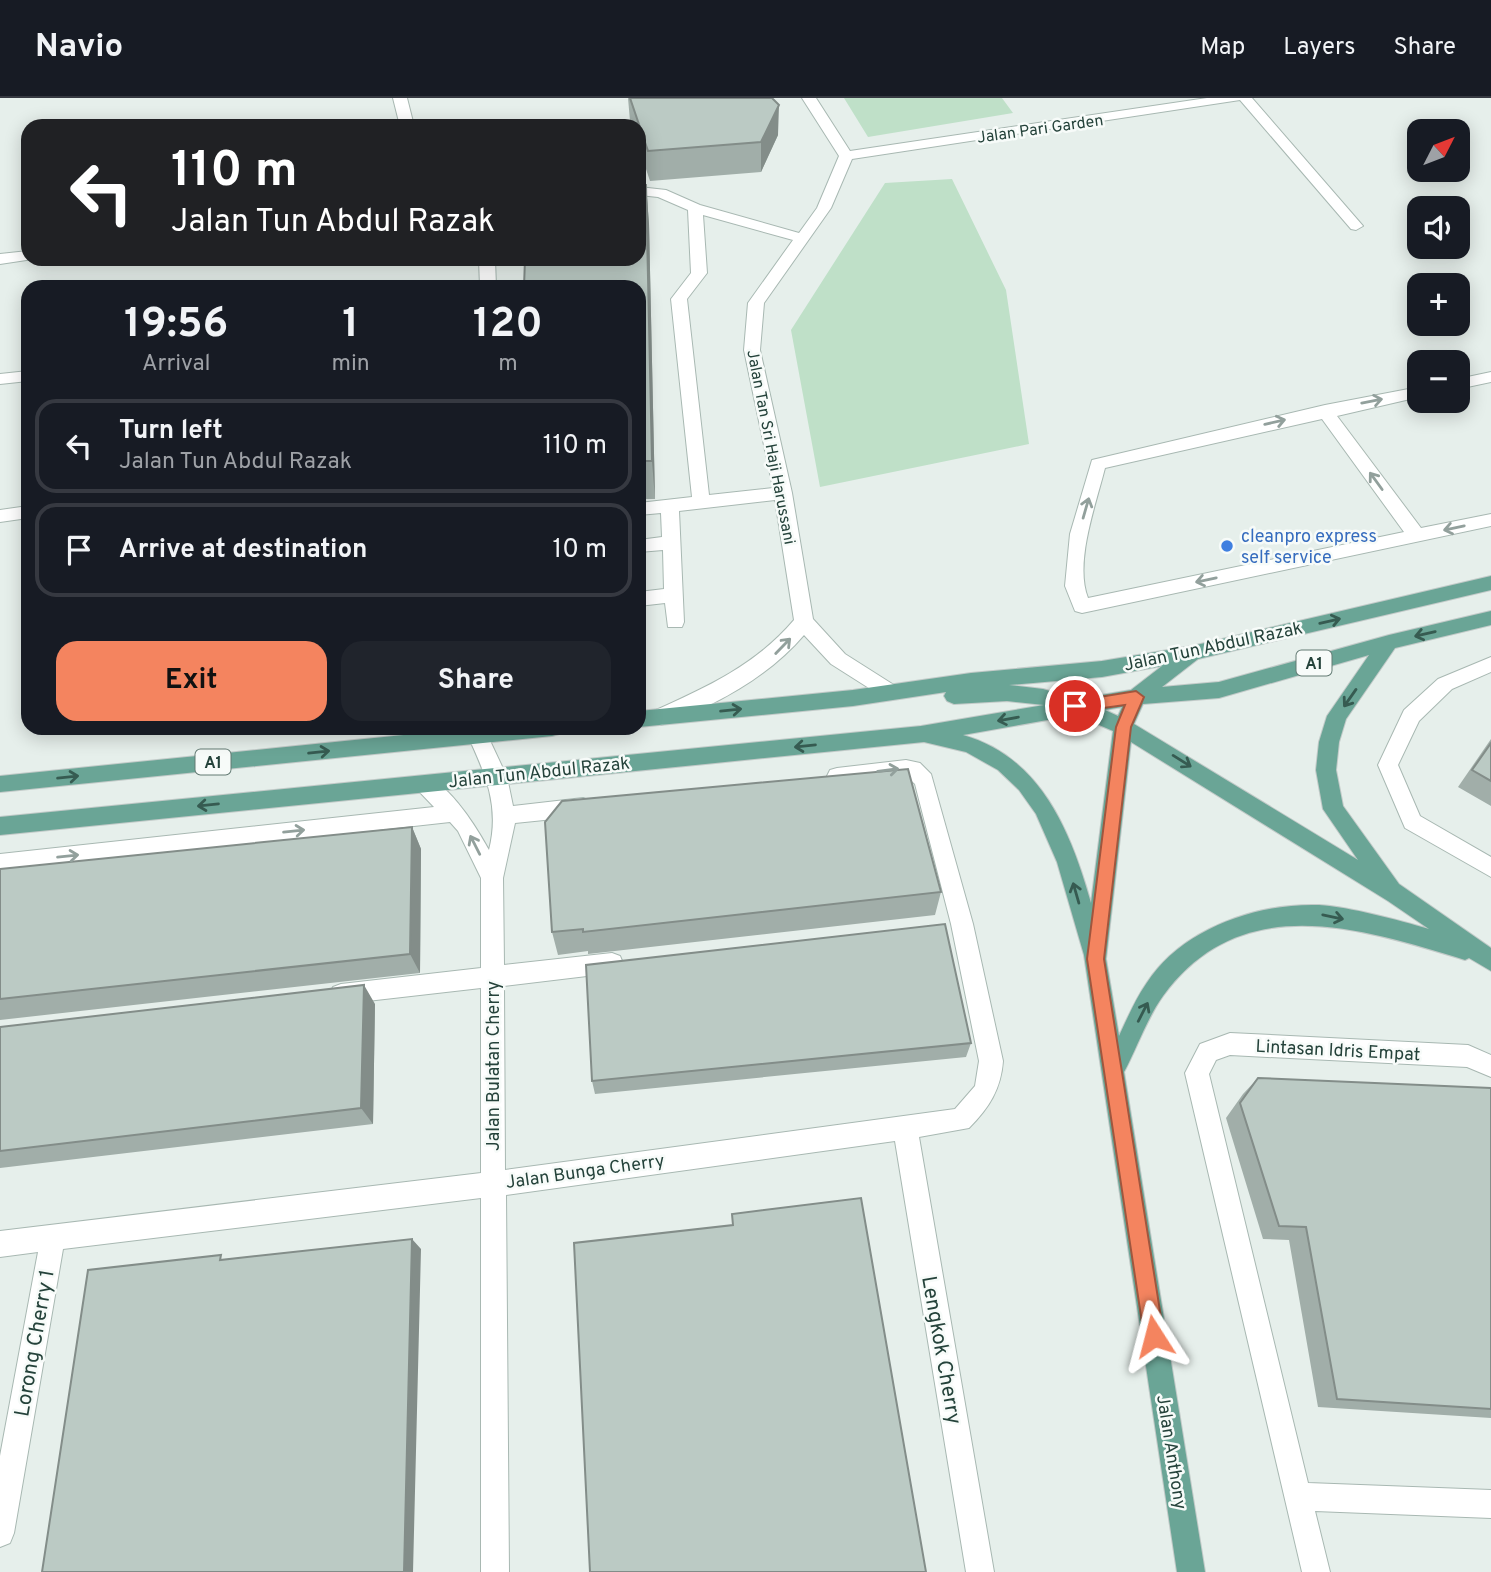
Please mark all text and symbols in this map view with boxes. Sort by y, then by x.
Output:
text: Navio [35,27,123,69]
text: Map [1200,33,1245,63]
text: Layers [1283,33,1355,63]
text: Share [1393,33,1456,63]
street label: Jalan Pari Garden [976,111,1105,149]
north arrow [1407,119,1470,182]
map controls [1407,119,1470,413]
text: 110 m [171,142,298,204]
icon: left [56,147,147,238]
button: sound [1407,196,1470,259]
text: Jalan Tun Abdul Razak [171,203,495,243]
button: + [1407,273,1470,336]
text: 19:56 [124,299,228,352]
text: 1 [342,299,359,352]
text: 120 [473,299,543,352]
street label: Jalan Tan Sri Haji Harussani [741,348,799,546]
text: Arrival [142,350,211,379]
text: min [331,350,370,379]
text: m [498,350,518,379]
button: − [1407,350,1470,413]
one-way arrow [1360,394,1383,408]
text: Turn left [119,415,223,448]
one-way arrow [1263,415,1286,429]
icon: left [60,427,98,465]
text: 110 m [543,430,607,463]
text: Jalan Tun Abdul Razak [119,448,352,477]
one-way arrow [1369,472,1384,491]
one-way arrow [1080,497,1093,520]
one-way arrow [1443,521,1466,535]
place label: cleanpro express self service [1241,526,1377,570]
icon: arrive [60,531,98,569]
text: Arrive at destination [119,534,367,567]
text: 10 m [552,534,607,567]
marker: cleanpro express self service [1219,538,1235,554]
one-way arrow [1195,573,1218,587]
one-way arrow [1318,614,1341,627]
street label: Jalan Tun Abdul Razak [1122,617,1305,678]
one-way arrow [1414,628,1437,641]
one-way arrow [775,638,792,655]
button: Exit [56,641,327,721]
button: Share [341,641,611,721]
road number: A1 [1296,650,1332,676]
pin [1045,676,1105,736]
icon: arrive [1056,687,1094,725]
one-way arrow [1343,688,1357,707]
one-way arrow [719,703,742,716]
one-way arrow [997,712,1020,726]
one-way arrow [794,740,817,753]
one-way arrow [307,745,329,758]
road number: A1 [196,750,230,775]
street label: Jalan Tun Abdul Razak [447,753,631,794]
one-way arrow [1172,754,1191,769]
one-way arrow [876,764,899,777]
one-way arrow [56,770,79,783]
one-way arrow [197,799,220,812]
one-way arrow [282,824,305,837]
one-way arrow [467,835,481,856]
one-way arrow [56,849,79,862]
one-way arrow [1069,882,1082,905]
one-way arrow [1321,911,1344,925]
street label: Jalan Bulatan Cherry [483,981,506,1151]
one-way arrow [1137,1002,1151,1023]
street label: Lintasan Idris Empat [1255,1036,1421,1067]
street label: Jalan Bunga Cherry [504,1150,666,1195]
street label: Lorong Cherry 1 [9,1268,62,1419]
street label: Lengkok Cherry [914,1274,967,1427]
position arrow [1117,1299,1191,1373]
street label: Jalan Anthony [1150,1393,1191,1511]

